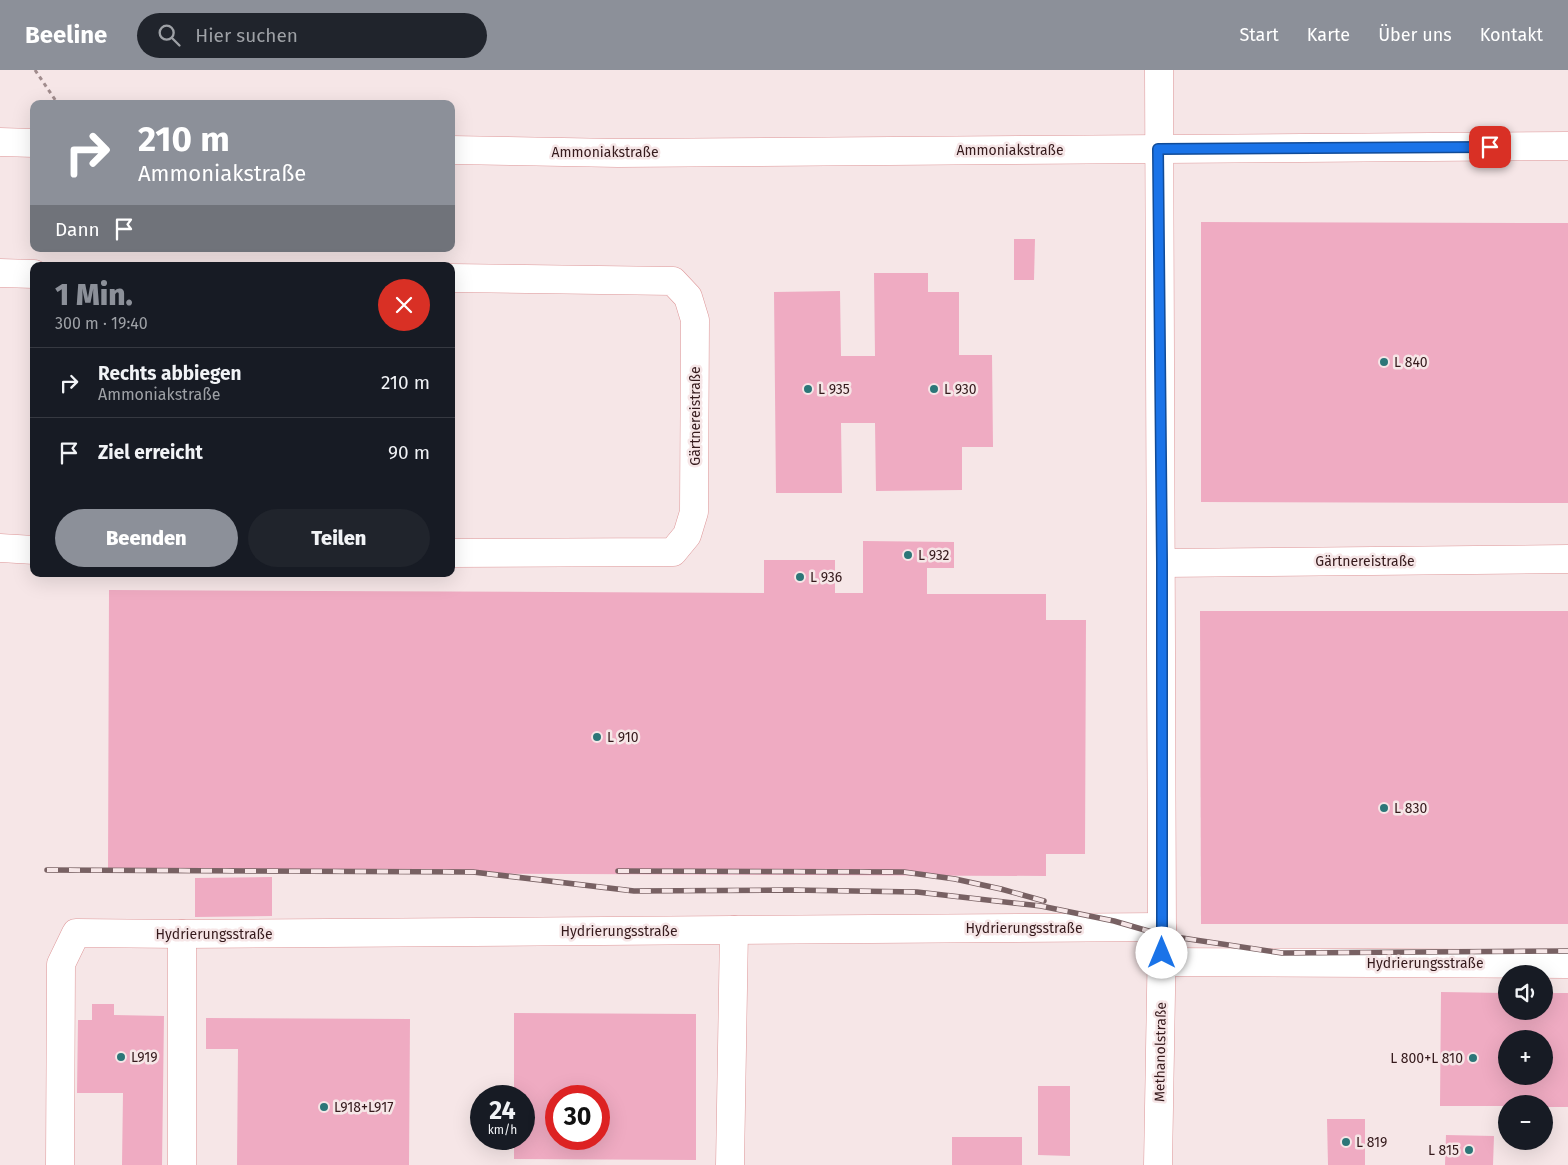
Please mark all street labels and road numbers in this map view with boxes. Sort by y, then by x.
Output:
street label: Ammoniakstraße [956,142,1064,159]
street label: Ammoniakstraße [551,144,659,161]
street label: Gärtnereistraße [687,366,704,466]
street label: Gärtnereistraße [1315,553,1415,570]
street label: Hydrierungsstraße [965,920,1083,937]
street label: Hydrierungsstraße [560,923,678,940]
street label: Hydrierungsstraße [155,926,273,943]
street label: Hydrierungsstraße [1366,955,1484,972]
street label: Methanolstraße [1151,1002,1170,1102]

